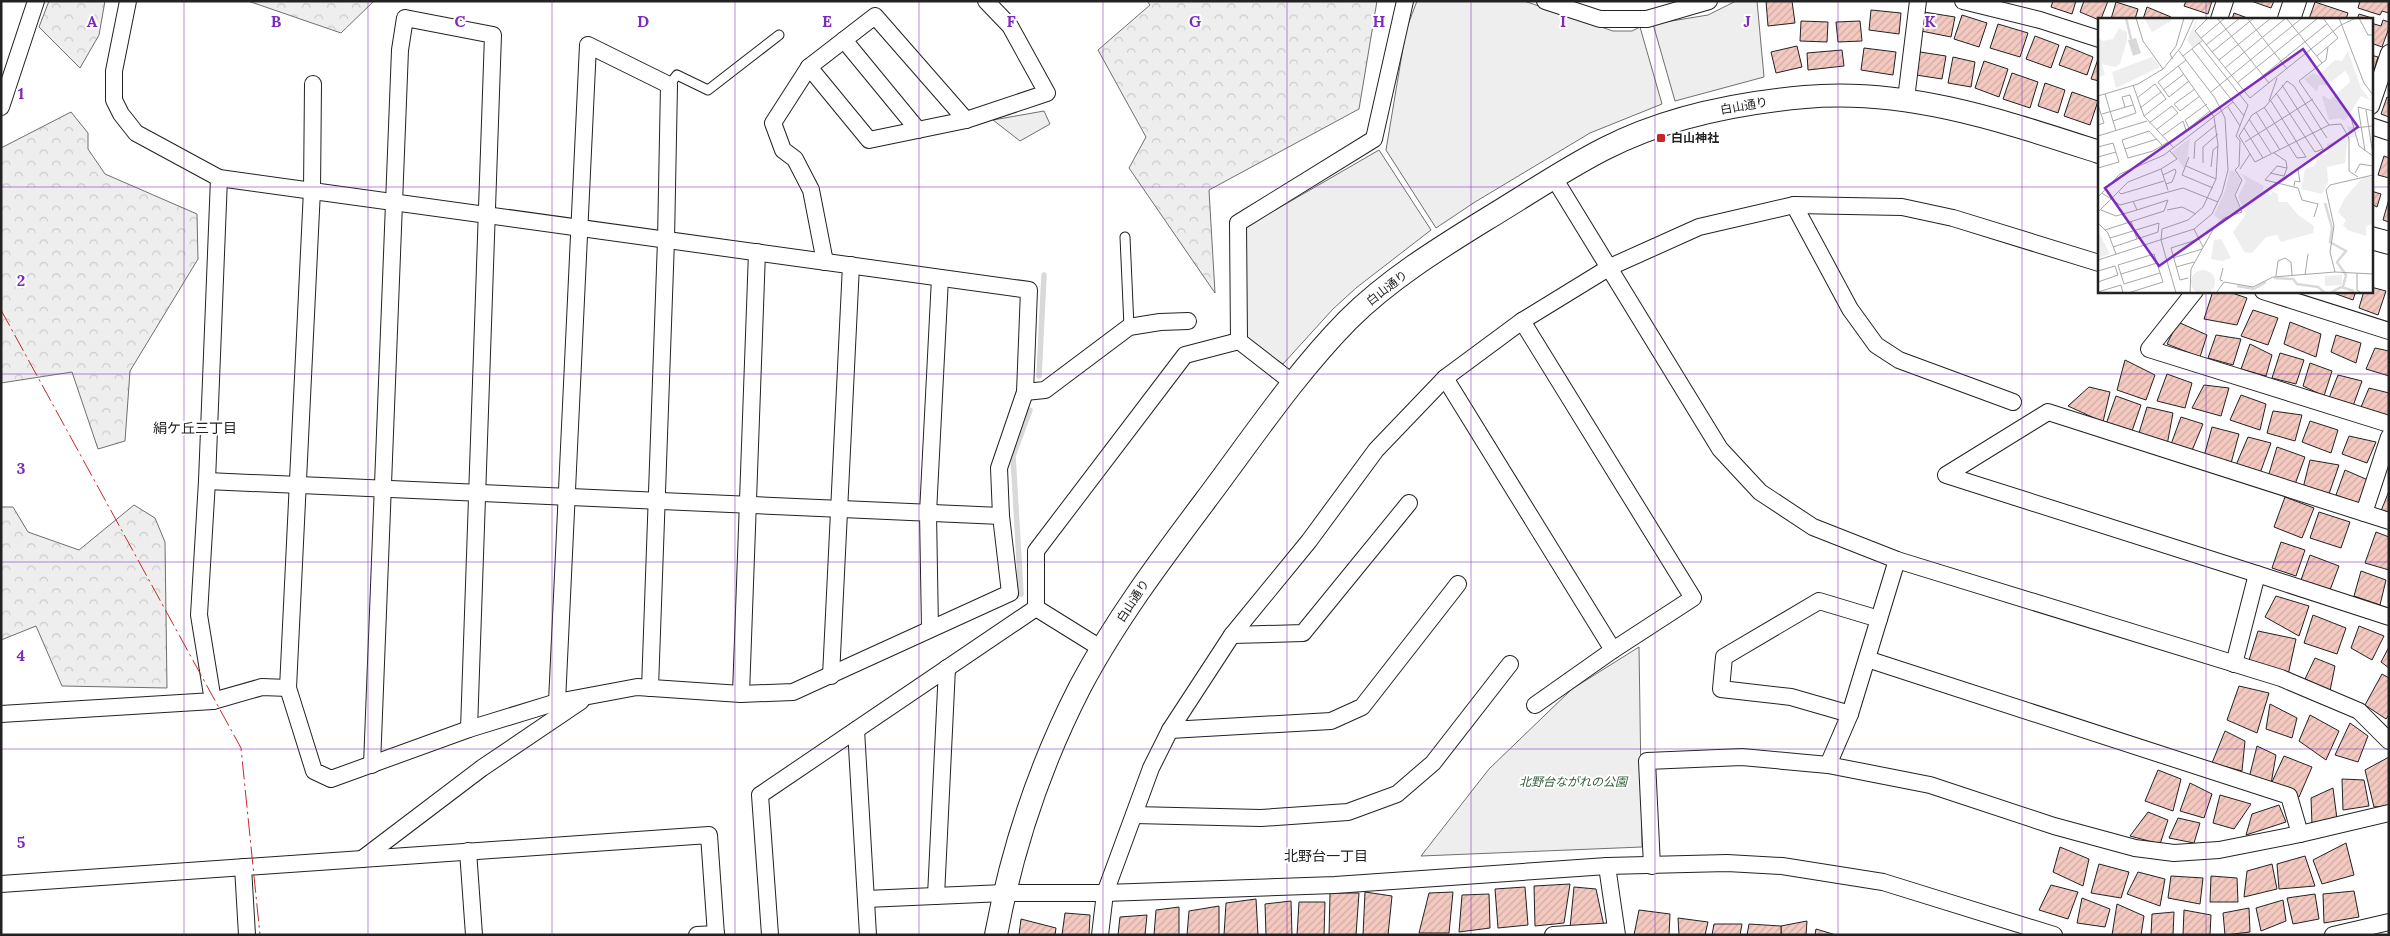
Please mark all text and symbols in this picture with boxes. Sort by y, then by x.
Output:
text: A [87,11,98,31]
text: B [271,11,282,31]
text: C [454,11,466,31]
text: D [637,11,649,31]
text: E [822,11,832,31]
text: F [1006,11,1016,31]
text: G [1189,11,1201,31]
text: H [1373,11,1386,31]
text: I [1560,11,1566,31]
text: J [1743,11,1751,31]
text: K [1924,11,1936,31]
inset map [2098,18,2372,292]
text: 1 [18,83,24,103]
street label: 白山通り [1719,94,1769,117]
place label: 白山神社 [1671,130,1719,145]
marker: 白山神社 [1655,132,1667,144]
street label: 白山通り [1363,267,1410,308]
text: 2 [17,270,25,290]
district label: 絹ケ丘三丁目 [153,419,237,437]
text: 3 [17,458,26,478]
street label: 白山通り [1113,577,1152,625]
text: 4 [17,645,26,665]
park label: 北野台ながれの公園 [1519,774,1629,789]
text: 5 [17,832,26,852]
district label: 北野台一丁目 [1284,847,1368,865]

